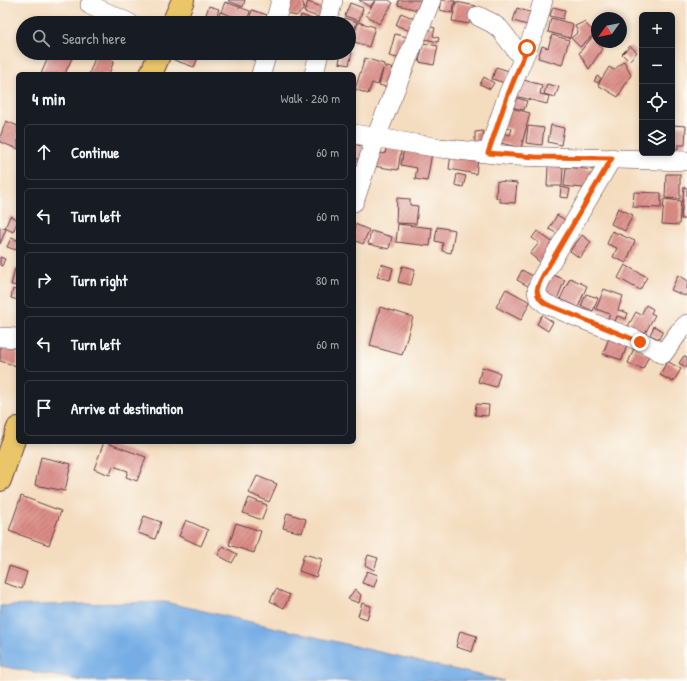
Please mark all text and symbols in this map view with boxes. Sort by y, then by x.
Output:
north arrow [591,12,627,48]
map controls [639,12,675,156]
button: + [639,12,675,48]
search box [16,16,356,60]
icon: search [30,27,52,49]
text: Search here [62,28,126,49]
route start [518,39,536,57]
button: − [639,48,675,84]
button: locate [639,84,675,120]
text: 4 min [32,87,65,110]
text: Walk · 260 m [281,89,340,107]
button: layers [639,120,675,156]
icon: ahead [33,141,55,163]
text: Continue [71,142,119,163]
text: 60 m [316,143,339,161]
icon: left [33,205,55,227]
text: Turn left [71,206,121,227]
text: 60 m [316,207,339,225]
icon: right [33,269,55,291]
text: Turn right [71,270,127,291]
text: 80 m [316,271,339,289]
icon: left [33,333,55,355]
route end [631,333,649,351]
text: Turn left [71,334,121,355]
text: 60 m [316,335,339,353]
icon: arrive [33,397,55,419]
text: Arrive at destination [71,398,183,419]

